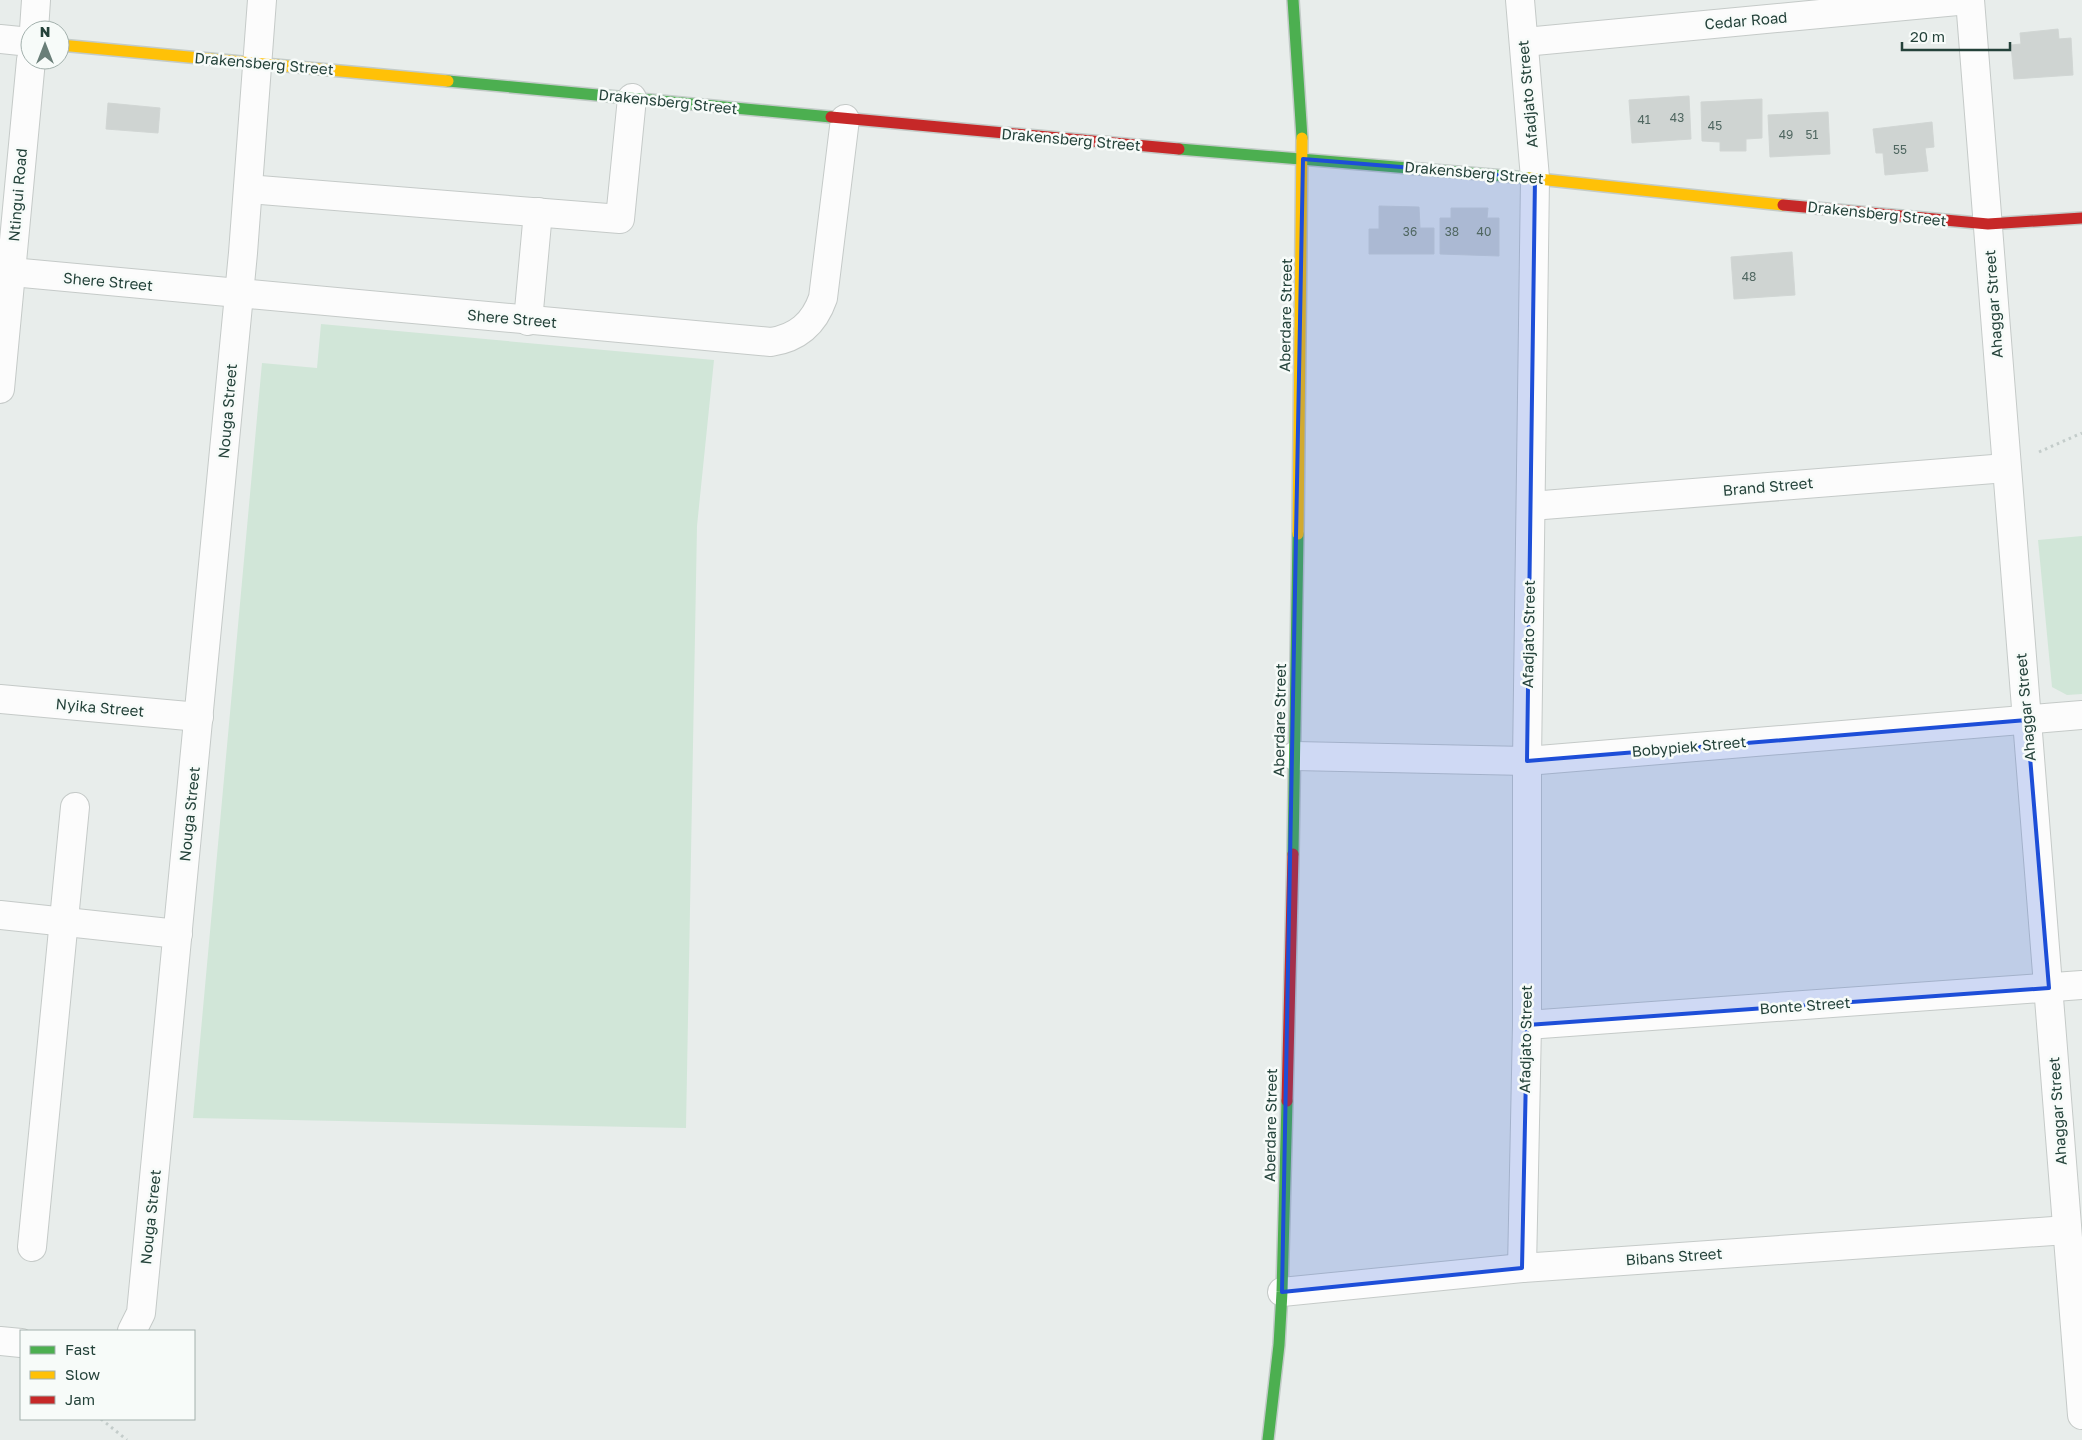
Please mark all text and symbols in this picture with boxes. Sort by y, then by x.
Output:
street label: Cedar Road [1704,7,1788,33]
north arrow [20,20,70,70]
scale bar [1902,20,2010,52]
text: N [40,23,50,40]
text: 20 m [1910,27,1945,45]
street label: Afadjato Street [1513,39,1541,149]
street label: Drakensberg Street [194,48,334,78]
street label: Drakensberg Street [598,85,739,117]
house number: 43 [1670,110,1684,125]
house number: 41 [1637,112,1651,127]
house number: 45 [1708,118,1722,133]
street label: Drakensberg Street [1001,124,1141,154]
house number: 49 [1779,127,1793,142]
house number: 51 [1806,127,1819,142]
house number: 55 [1893,142,1907,157]
street label: Ntingui Road [4,148,30,242]
street label: Drakensberg Street [1404,157,1544,187]
street label: Drakensberg Street [1807,197,1948,229]
house number: 36 [1403,224,1417,239]
house number: 38 [1445,224,1459,239]
house number: 40 [1477,224,1491,239]
street label: Ahaggar Street [1980,249,2006,359]
street label: Aberdare Street [1275,258,1295,372]
street label: Shere Street [62,268,154,294]
house number: 48 [1742,269,1756,284]
street label: Shere Street [466,305,558,331]
street label: Nouga Street [214,363,240,459]
street label: Brand Street [1722,473,1814,499]
street label: Afadjato Street [1518,580,1538,688]
street label: Ahaggar Street [2011,652,2039,762]
street label: Aberdare Street [1269,663,1289,777]
street label: Nyika Street [55,694,145,720]
street label: Bobypiek Street [1631,732,1747,760]
street label: Nouga Street [175,766,203,862]
street label: Afadjato Street [1515,985,1535,1093]
street label: Bonte Street [1759,993,1851,1017]
street label: Ahaggar Street [2044,1056,2070,1166]
street label: Aberdare Street [1260,1068,1280,1182]
street label: Nouga Street [136,1169,164,1265]
street label: Bibans Street [1625,1244,1723,1268]
legend [20,1330,195,1420]
text: Fast [65,1340,96,1358]
text: Slow [65,1365,100,1383]
text: Jam [65,1390,95,1408]

